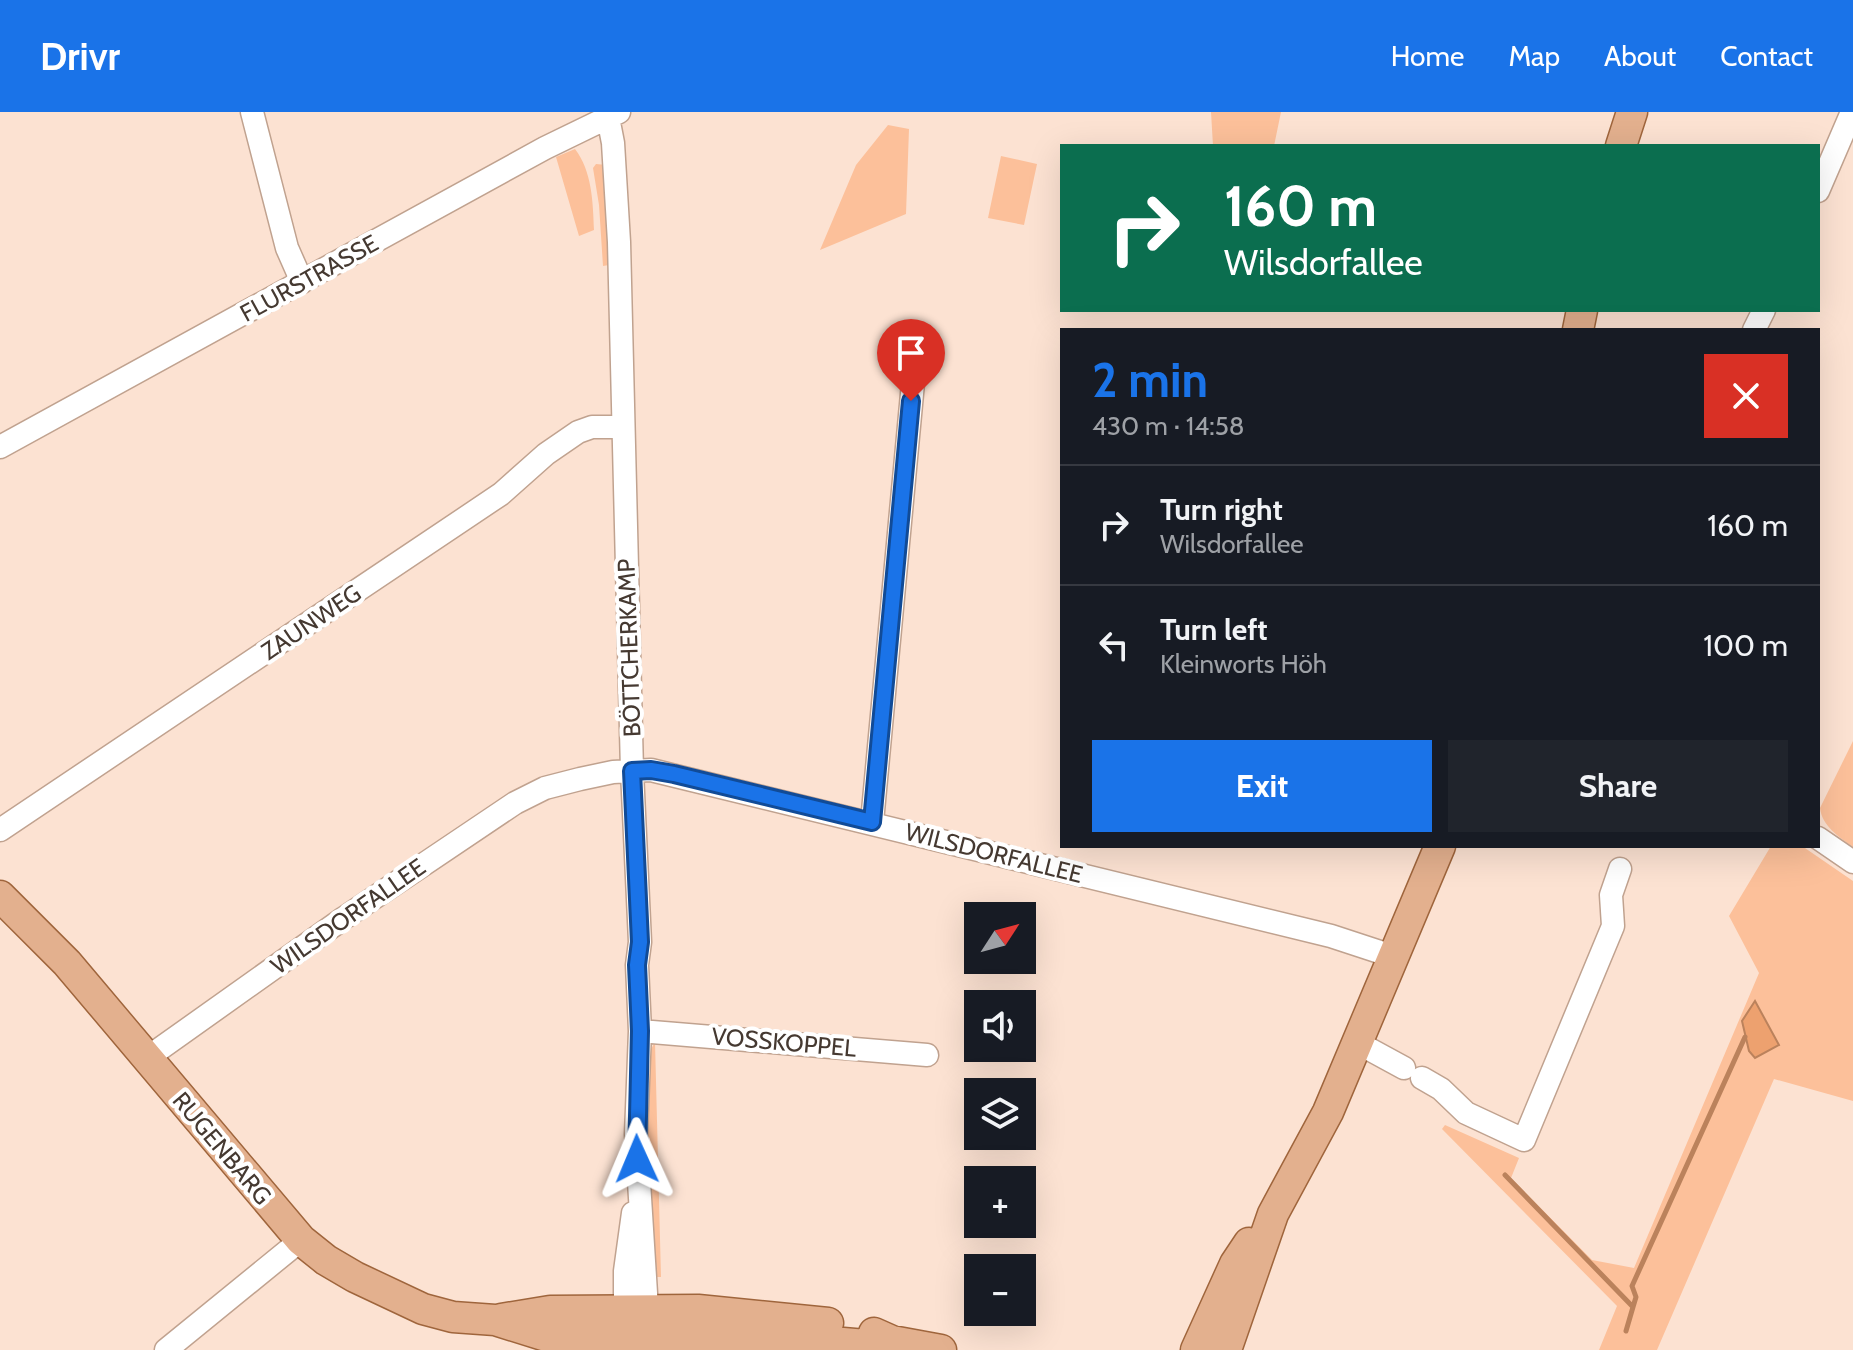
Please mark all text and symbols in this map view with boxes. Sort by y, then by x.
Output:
text: Drivr [40,33,120,80]
text: Home [1391,39,1464,73]
text: Map [1508,39,1560,73]
text: About [1604,39,1676,73]
text: Contact [1720,39,1813,73]
text: 160 m [1224,172,1377,240]
icon: right [1092,176,1196,280]
street label: FLURSTRASSE [235,228,383,328]
text: Wilsdorfallee [1224,240,1423,284]
pin [877,319,945,401]
icon: arrive [889,331,933,375]
text: 2 min [1092,351,1208,409]
button: close [1704,354,1788,438]
text: 430 m · 14:58 [1092,410,1245,442]
text: Turn right [1160,491,1283,528]
icon: right [1092,503,1136,547]
text: 160 m [1707,507,1788,544]
text: Wilsdorfallee [1160,528,1304,560]
street label: BÖTTCHERKAMP [611,558,647,738]
street label: ZAUNWEG [256,578,366,666]
text: Turn left [1160,611,1268,648]
icon: left [1092,623,1136,667]
text: 100 m [1703,627,1788,664]
text: Kleinworts Höh [1160,648,1327,680]
button: Exit [1092,740,1432,832]
button: Share [1448,740,1788,832]
street label: WILSDORFALLEE [902,817,1086,889]
street label: WILSDORFALLEE [265,852,431,980]
north arrow [964,902,1036,974]
map controls [964,902,1036,1326]
button: sound [964,990,1036,1062]
street label: VOSSKOPPEL [710,1021,858,1063]
button: layers [964,1078,1036,1150]
street label: RUGENBARG [167,1086,277,1210]
position arrow [595,1117,679,1201]
button: + [964,1166,1036,1238]
button: − [964,1254,1036,1326]

